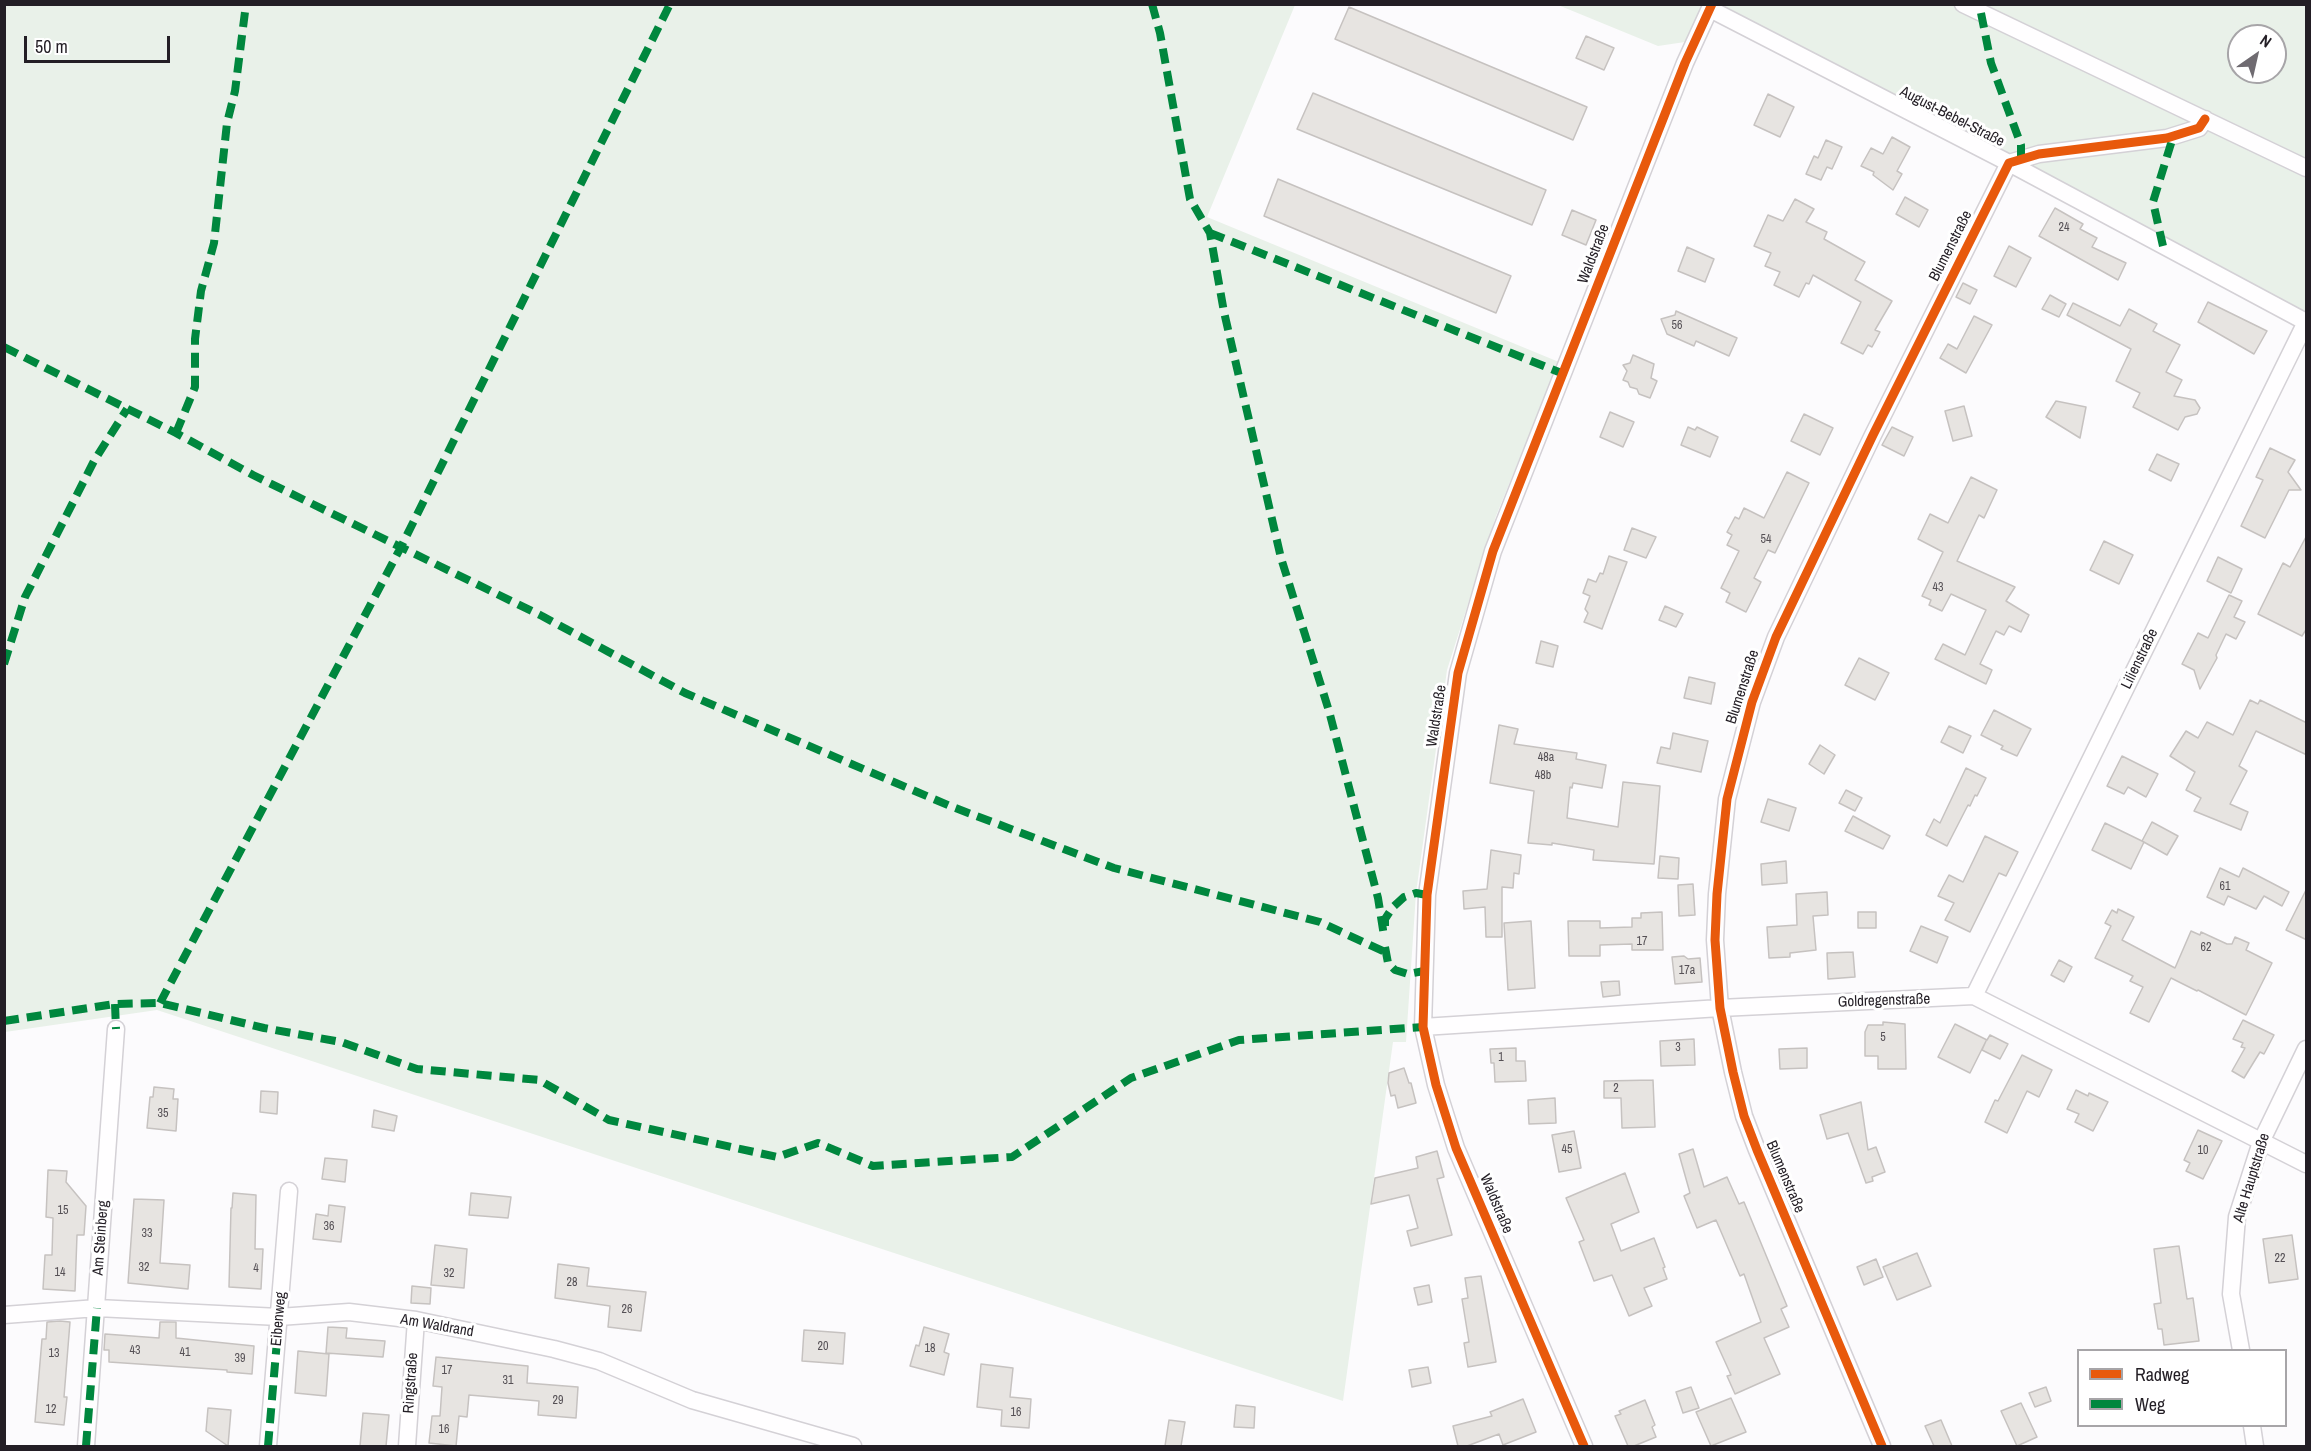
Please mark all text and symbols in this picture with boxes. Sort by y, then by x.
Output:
scale bar [27,24,172,62]
north arrow [2227,24,2287,84]
text: N [2256,29,2276,53]
text: 50 m [35,34,68,59]
street label: August-Bebel-Straße [1897,83,2007,151]
street label: Blumenstraße [1926,208,1976,284]
house number: 24 [2059,221,2069,235]
street label: Waldstraße [1574,222,1614,286]
house number: 56 [1672,319,1682,333]
house number: 54 [1761,533,1771,547]
house number: 43 [1933,581,1943,595]
street label: Lilienstraße [2118,626,2162,692]
street label: Blumenstraße [1723,648,1763,726]
street label: Waldstraße [1423,684,1451,748]
house number: 48a [1538,751,1554,765]
house number: 48b [1535,769,1551,783]
house number: 61 [2220,880,2230,894]
house number: 17 [1637,935,1647,949]
house number: 62 [2201,941,2211,955]
house number: 17a [1679,964,1695,978]
street label: Goldregenstraße [1838,990,1930,1012]
house number: 5 [1880,1031,1886,1045]
house number: 3 [1675,1041,1681,1055]
house number: 1 [1498,1051,1504,1065]
house number: 2 [1613,1082,1619,1096]
house number: 35 [158,1107,168,1121]
street label: Alte Hauptstraße [2230,1131,2274,1225]
street label: Blumenstraße [1762,1138,1808,1216]
house number: 45 [1562,1143,1572,1157]
house number: 10 [2198,1144,2208,1158]
street label: Waldstraße [1476,1172,1516,1236]
street label: Am Steinberg [89,1200,113,1276]
house number: 15 [58,1204,68,1218]
house number: 36 [324,1220,334,1234]
house number: 33 [142,1227,152,1241]
house number: 22 [2275,1252,2285,1266]
house number: 32 [139,1261,149,1275]
house number: 4 [253,1262,259,1276]
house number: 14 [55,1266,65,1280]
house number: 32 [444,1267,454,1281]
house number: 28 [567,1276,577,1290]
street label: Eibenweg [268,1291,290,1347]
house number: 26 [622,1303,632,1317]
street label: Am Waldrand [399,1311,475,1341]
house number: 20 [818,1340,828,1354]
house number: 18 [925,1342,935,1356]
house number: 43 [130,1344,140,1358]
house number: 41 [180,1346,190,1360]
house number: 13 [49,1347,59,1361]
legend [2077,1349,2287,1427]
house number: 39 [235,1352,245,1366]
street label: Ringstraße [400,1352,422,1414]
text: Radweg [2135,1362,2189,1387]
house number: 17 [442,1364,452,1378]
house number: 31 [503,1374,513,1388]
text: Weg [2135,1392,2165,1417]
house number: 29 [553,1394,563,1408]
house number: 12 [46,1403,56,1417]
house number: 16 [1011,1406,1021,1420]
house number: 16 [439,1423,449,1437]

